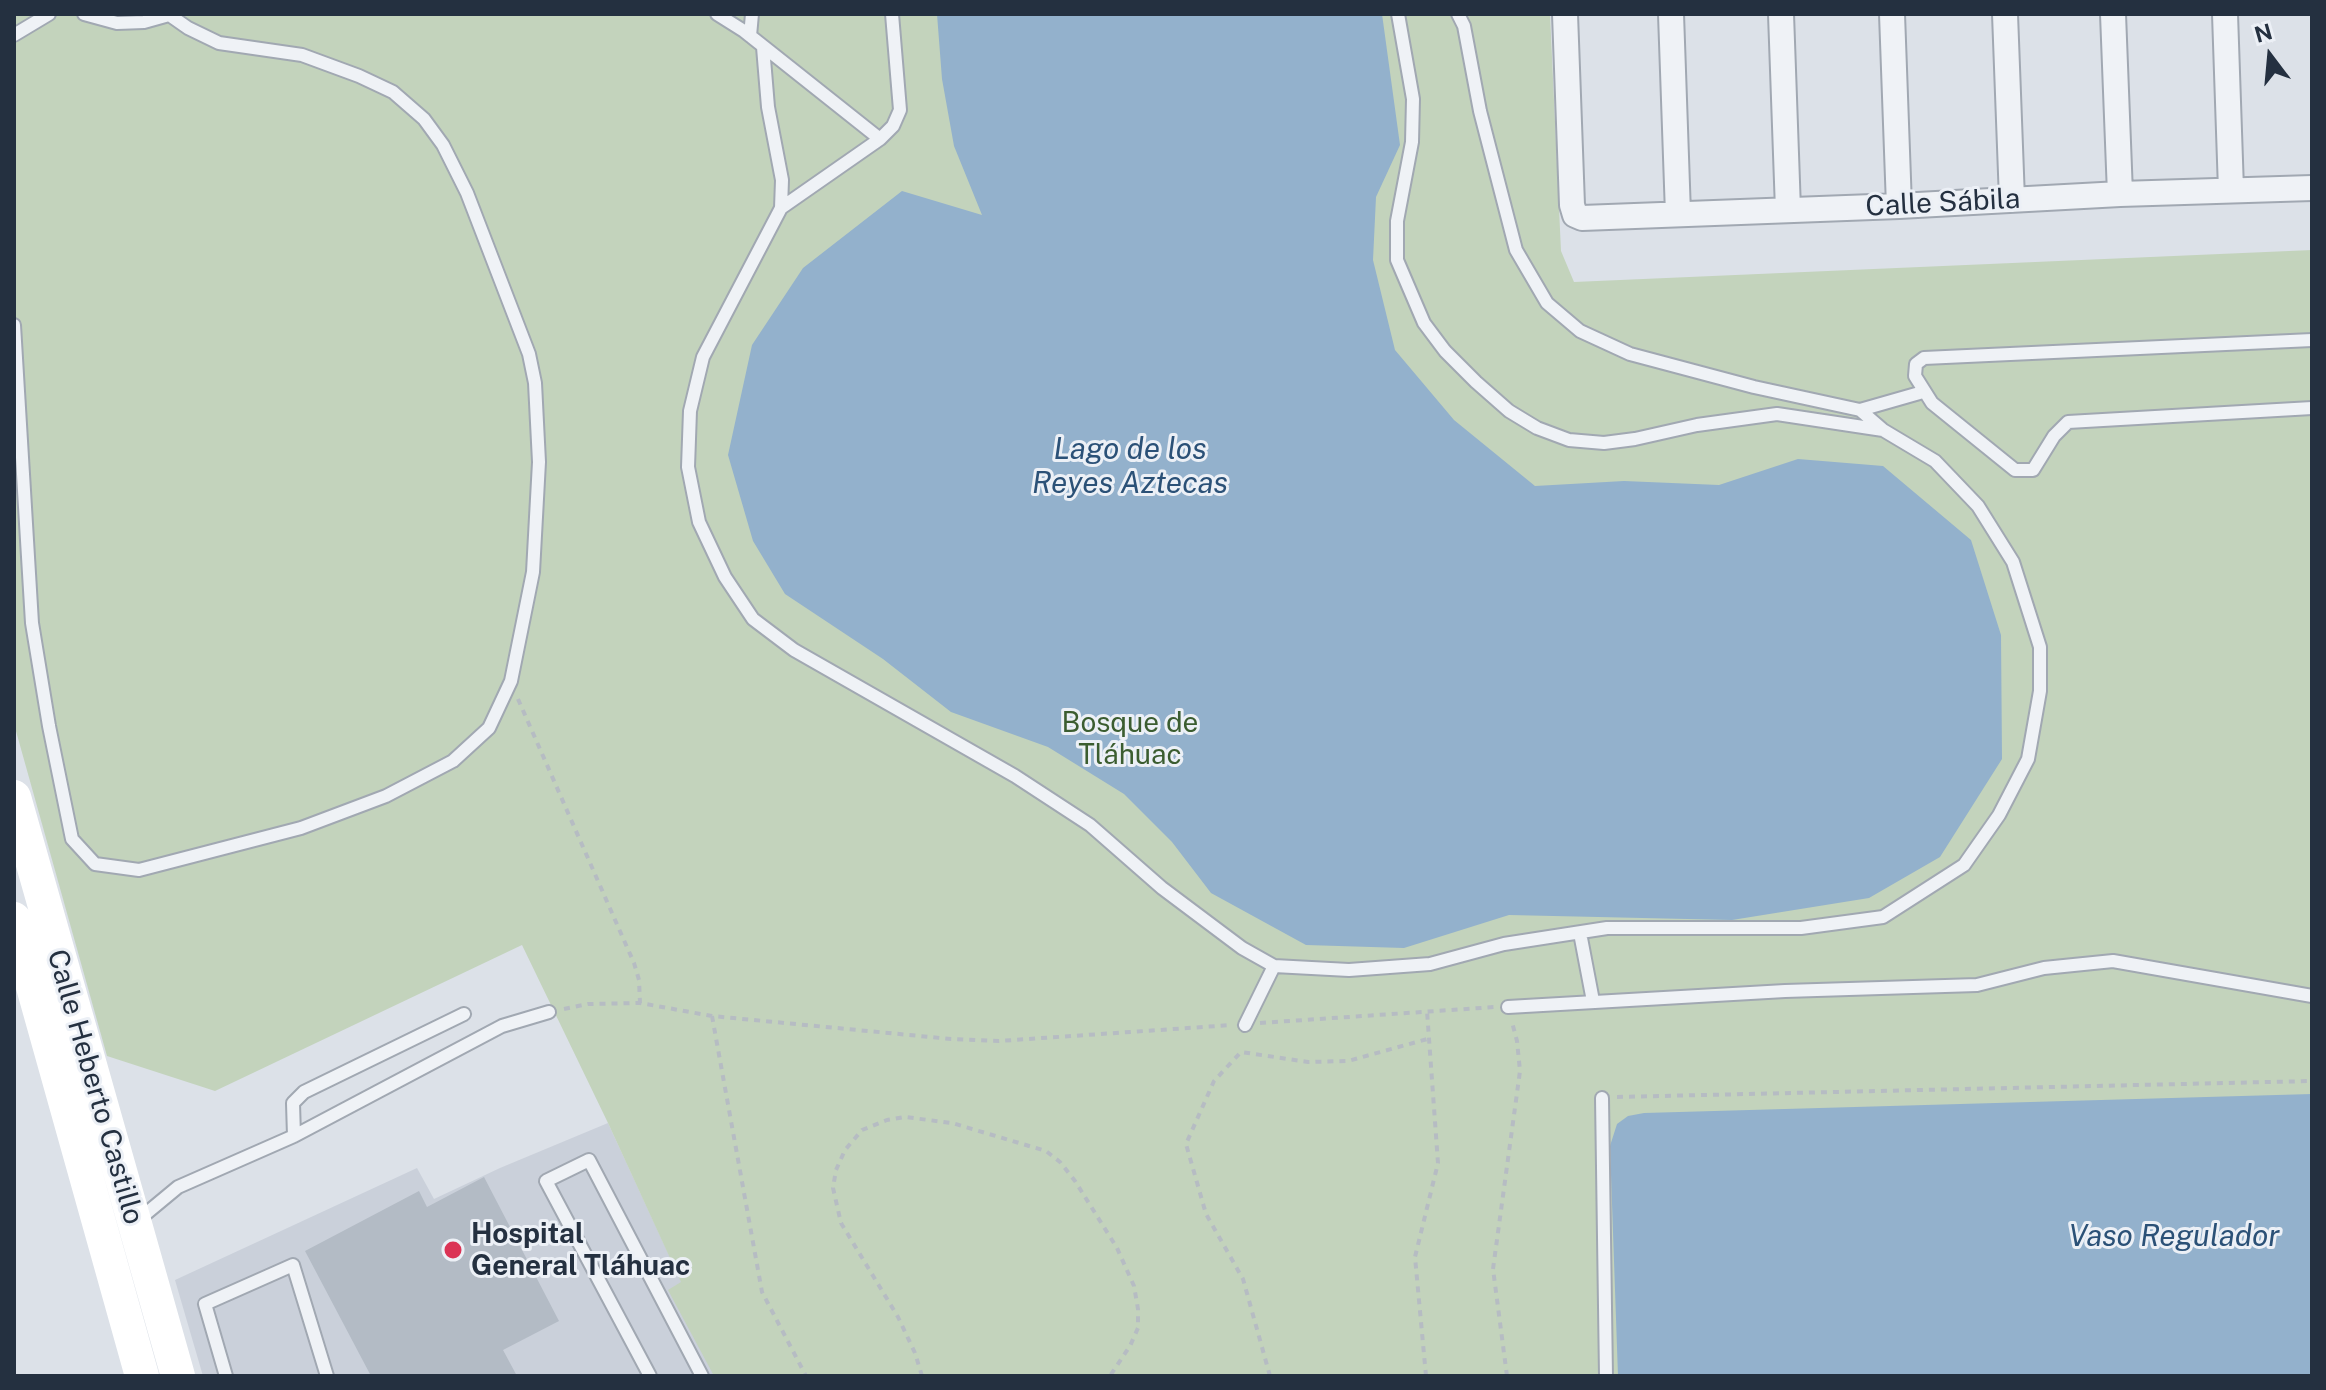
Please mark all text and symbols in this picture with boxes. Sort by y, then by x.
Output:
north arrow [2230,16,2310,96]
text: N [2252,18,2275,48]
street label: Calle Sábila [1865,182,2021,224]
water label: Lago de los Reyes Aztecas [1032,432,1228,502]
park label: Bosque de Tláhuac [1062,706,1198,772]
street label: Calle Heberto Castillo [40,946,150,1228]
place label: Hospital General Tláhuac [471,1217,690,1283]
water label: Vaso Regulador [2068,1219,2280,1255]
marker: Hospital General Tláhuac [442,1239,464,1261]

